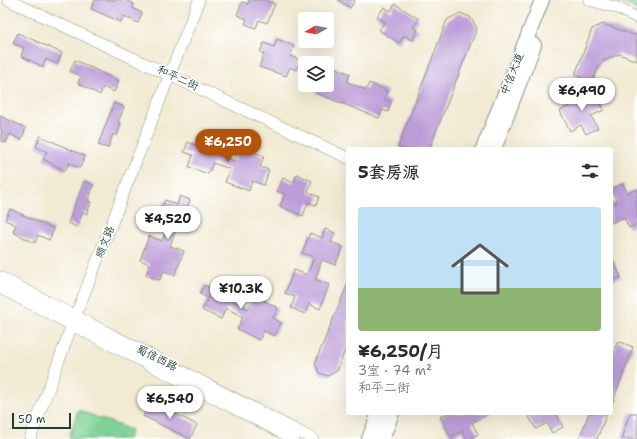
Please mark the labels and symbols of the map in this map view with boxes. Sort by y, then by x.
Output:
north arrow [298,12,334,48]
street label: 中信大道 [497,51,527,97]
street label: 和平二街 [155,62,202,95]
pin: ¥6,490 [549,78,615,112]
pin: ¥6,250 [195,129,261,163]
pin: ¥4,520 [135,206,201,240]
street label: 顺文路 [92,224,118,260]
pin: ¥10.3K [208,276,274,310]
street label: 蜀信西路 [134,341,180,375]
pin: ¥6,540 [137,386,203,420]
scale bar [12,411,71,430]

